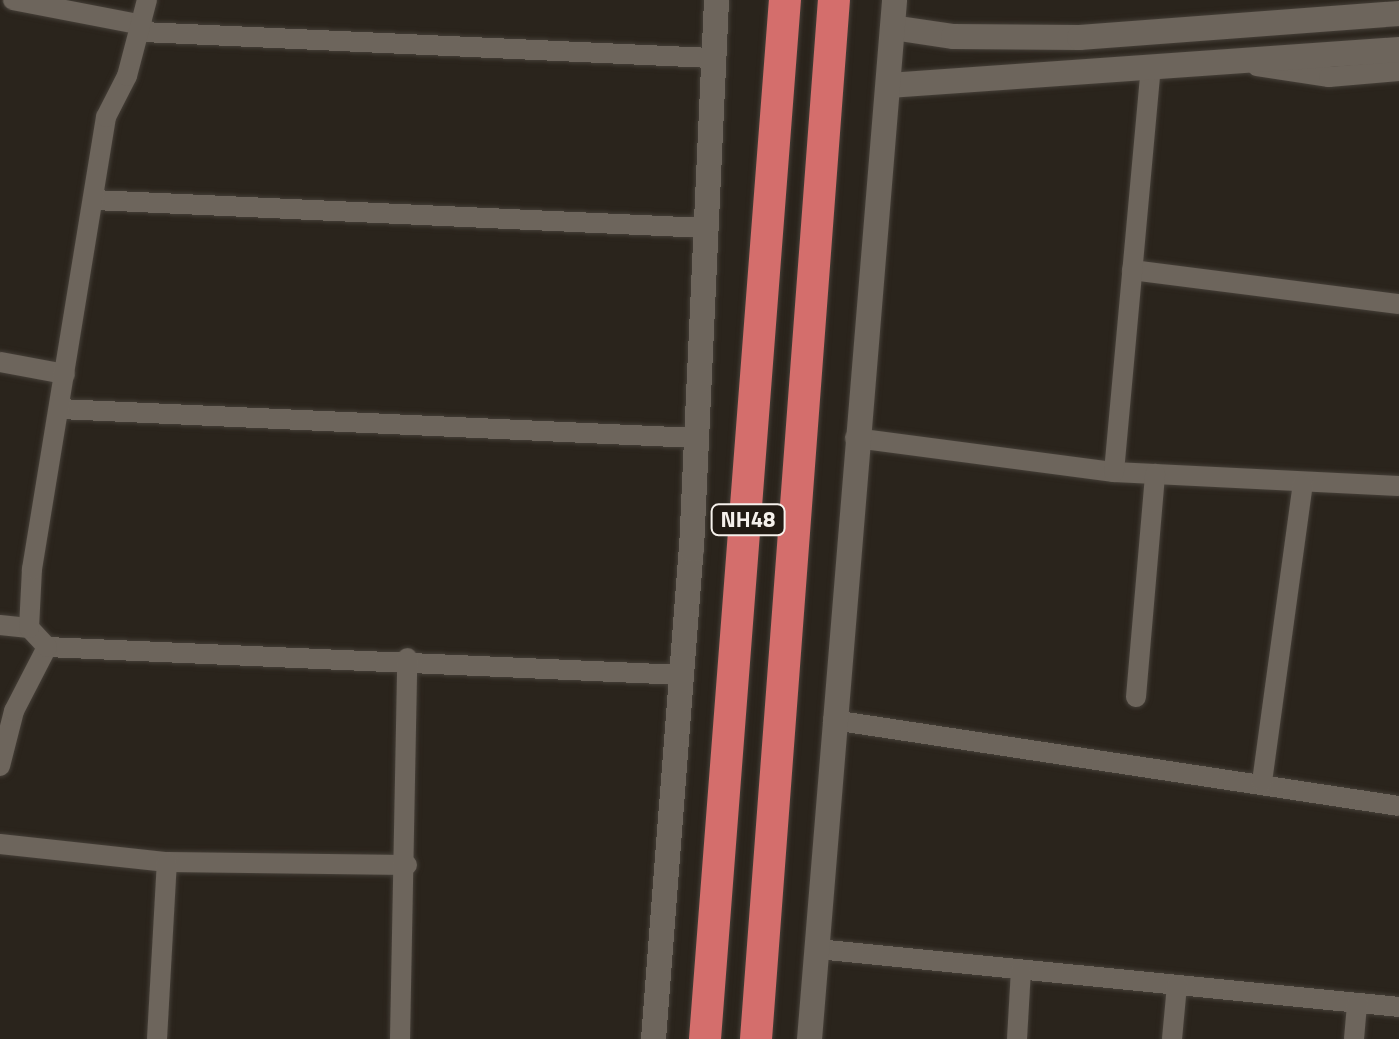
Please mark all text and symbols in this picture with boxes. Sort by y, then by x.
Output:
road number: NH48 [710,503,786,537]

